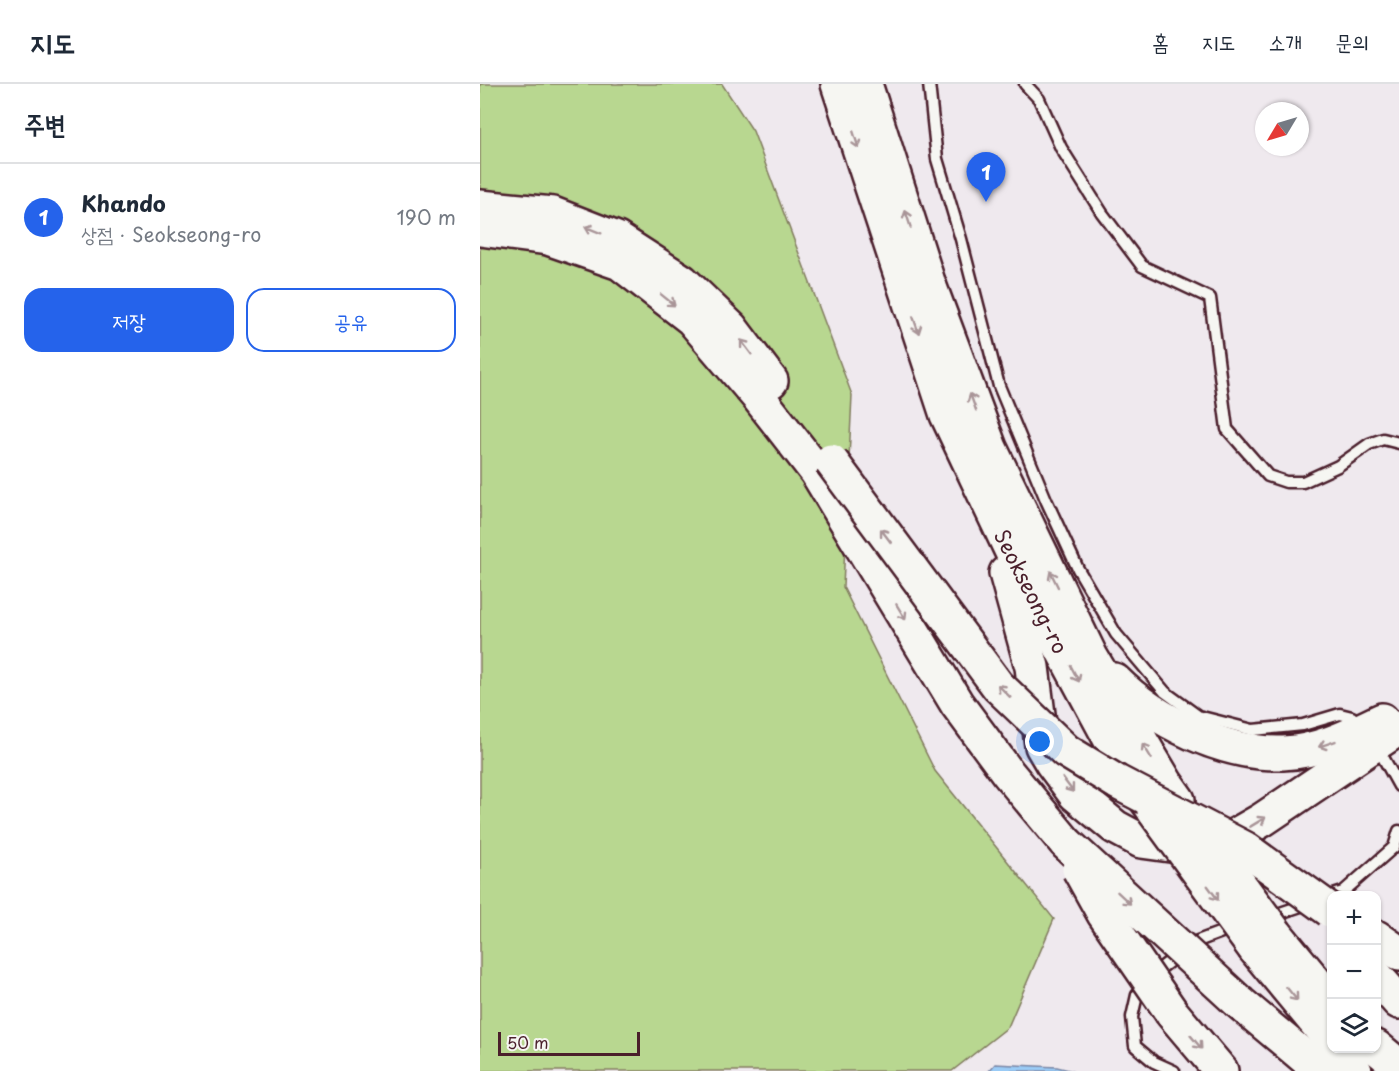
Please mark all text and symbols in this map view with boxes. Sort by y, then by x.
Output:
text: 지도 [30,20,75,63]
text: 홈 [1152,25,1169,57]
text: 지도 [1202,25,1235,57]
text: 소개 [1268,25,1302,57]
text: 문의 [1335,25,1369,57]
north arrow [1255,102,1309,156]
text: 주변 [24,104,66,143]
one-way arrow [851,130,862,149]
pin: 1 [966,152,1006,202]
text: Khando [81,186,166,219]
text: 1 [39,202,48,232]
text: 190 m [397,202,456,232]
one-way arrow [901,210,912,229]
text: 상점 · Seokseong-ro [81,219,261,249]
one-way arrow [584,224,603,235]
button: 저장 [24,288,234,352]
button: 공유 [246,288,456,352]
one-way arrow [659,294,675,307]
one-way arrow [912,315,923,334]
one-way arrow [739,340,752,356]
one-way arrow [966,393,977,412]
street label: Seokseong-ro [987,523,1077,659]
one-way arrow [880,528,893,544]
one-way arrow [1047,571,1059,589]
one-way arrow [895,603,907,620]
one-way arrow [1069,665,1081,682]
one-way arrow [997,684,1012,698]
your location [1025,727,1054,756]
one-way arrow [1318,739,1337,750]
one-way arrow [1141,743,1153,760]
one-way arrow [1062,777,1075,793]
one-way arrow [1249,815,1266,827]
one-way arrow [1207,884,1220,900]
one-way arrow [1116,890,1131,904]
map controls [1327,891,1381,1053]
button: + [1327,891,1381,945]
button: − [1327,945,1381,999]
one-way arrow [1285,986,1299,1001]
button: layers [1327,999,1381,1053]
scale bar [498,1029,640,1056]
text: 50 m [507,1030,548,1054]
one-way arrow [1190,1034,1203,1050]

